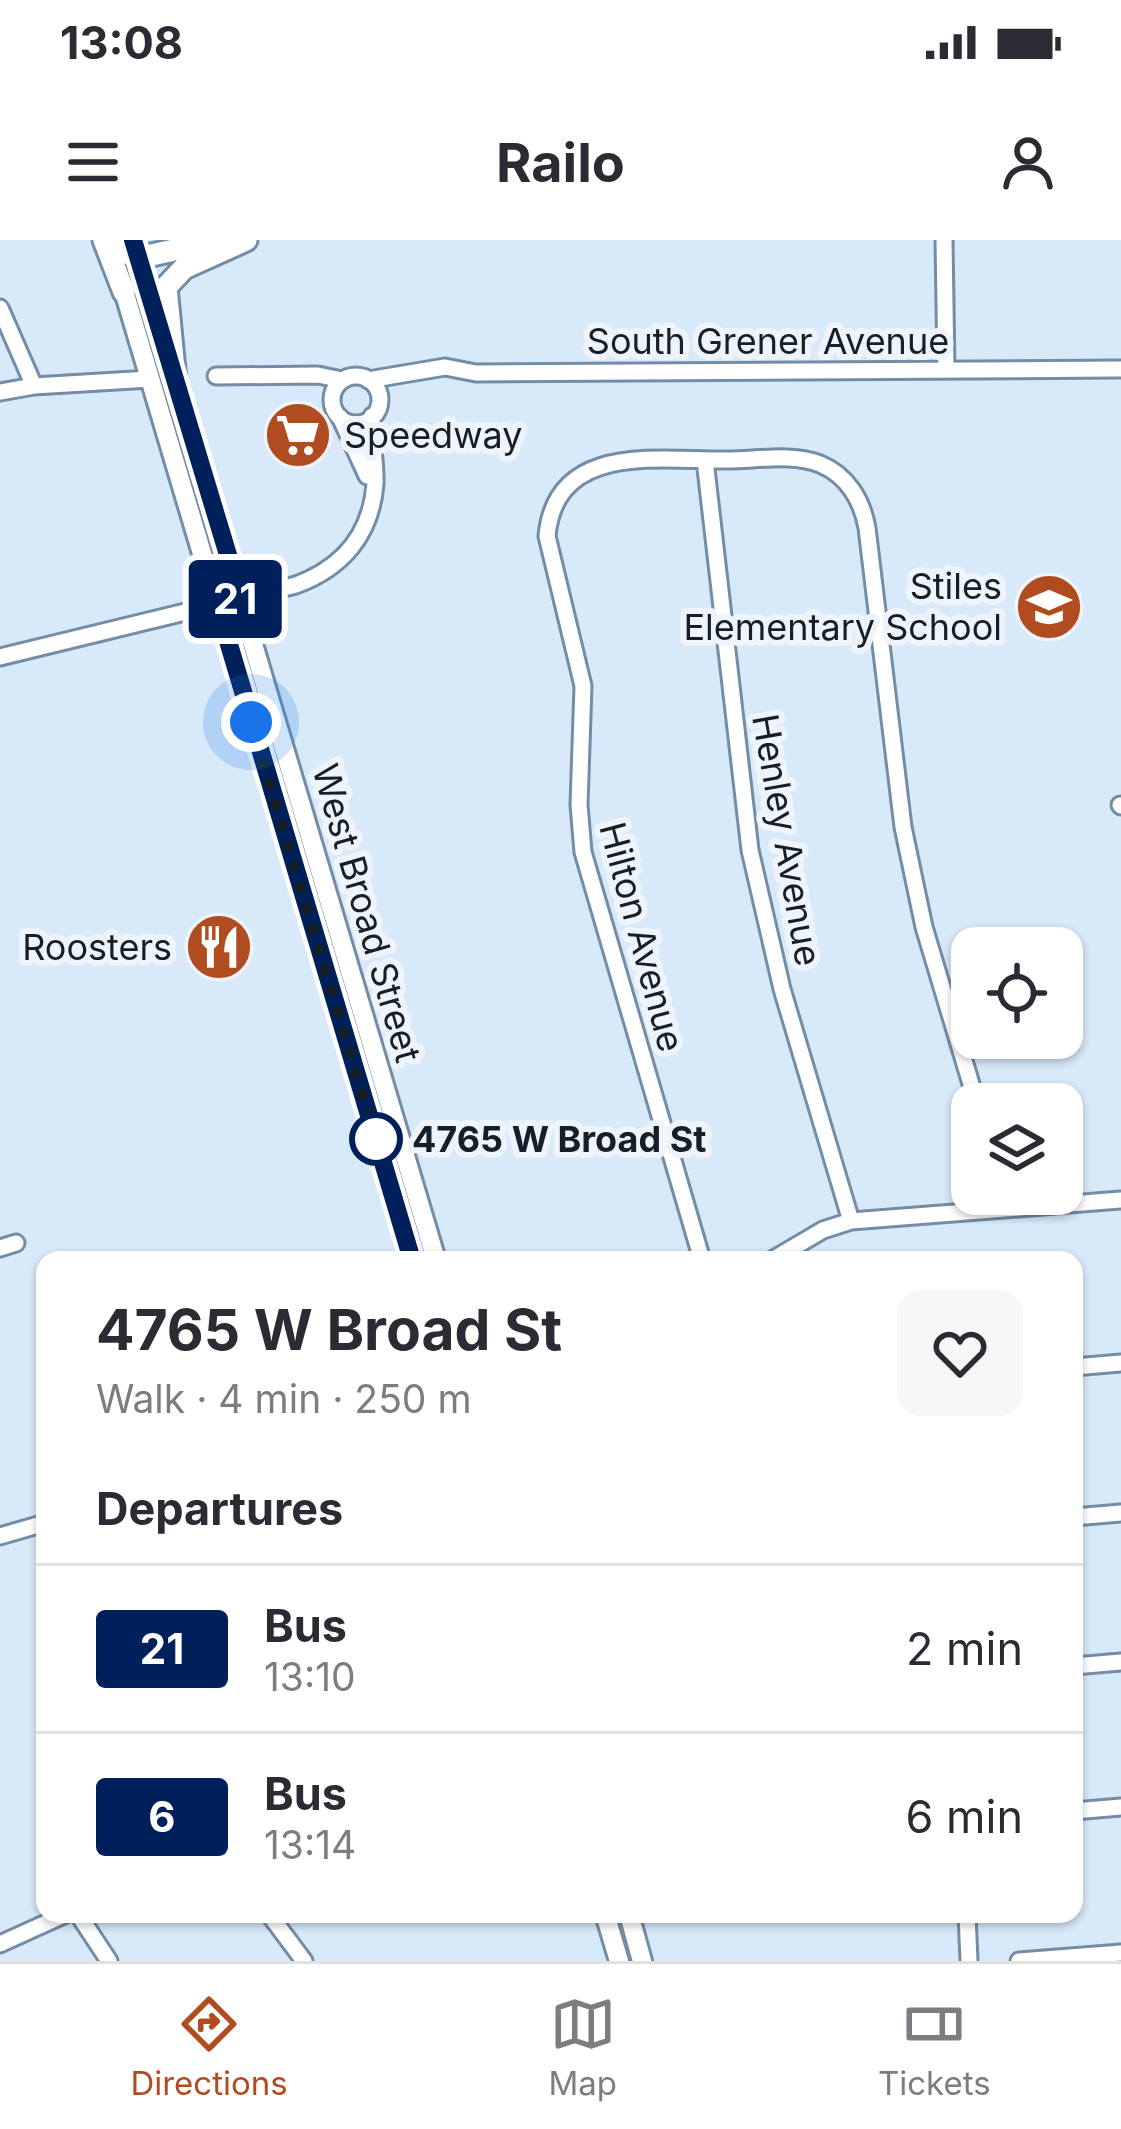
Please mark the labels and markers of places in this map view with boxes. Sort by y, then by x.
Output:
supermarket icon: Speedway [263,400,333,470]
place label: Speedway [344,413,523,457]
place label: Stiles Elementary School [683,564,1002,649]
school or university icon: Stiles Elementary School [1014,572,1084,642]
restaurant icon: Roosters [184,912,254,982]
place label: Roosters [22,925,172,969]
marker: 4765 W Broad St [351,1114,401,1164]
place label: 4765 W Broad St [412,1117,706,1161]

